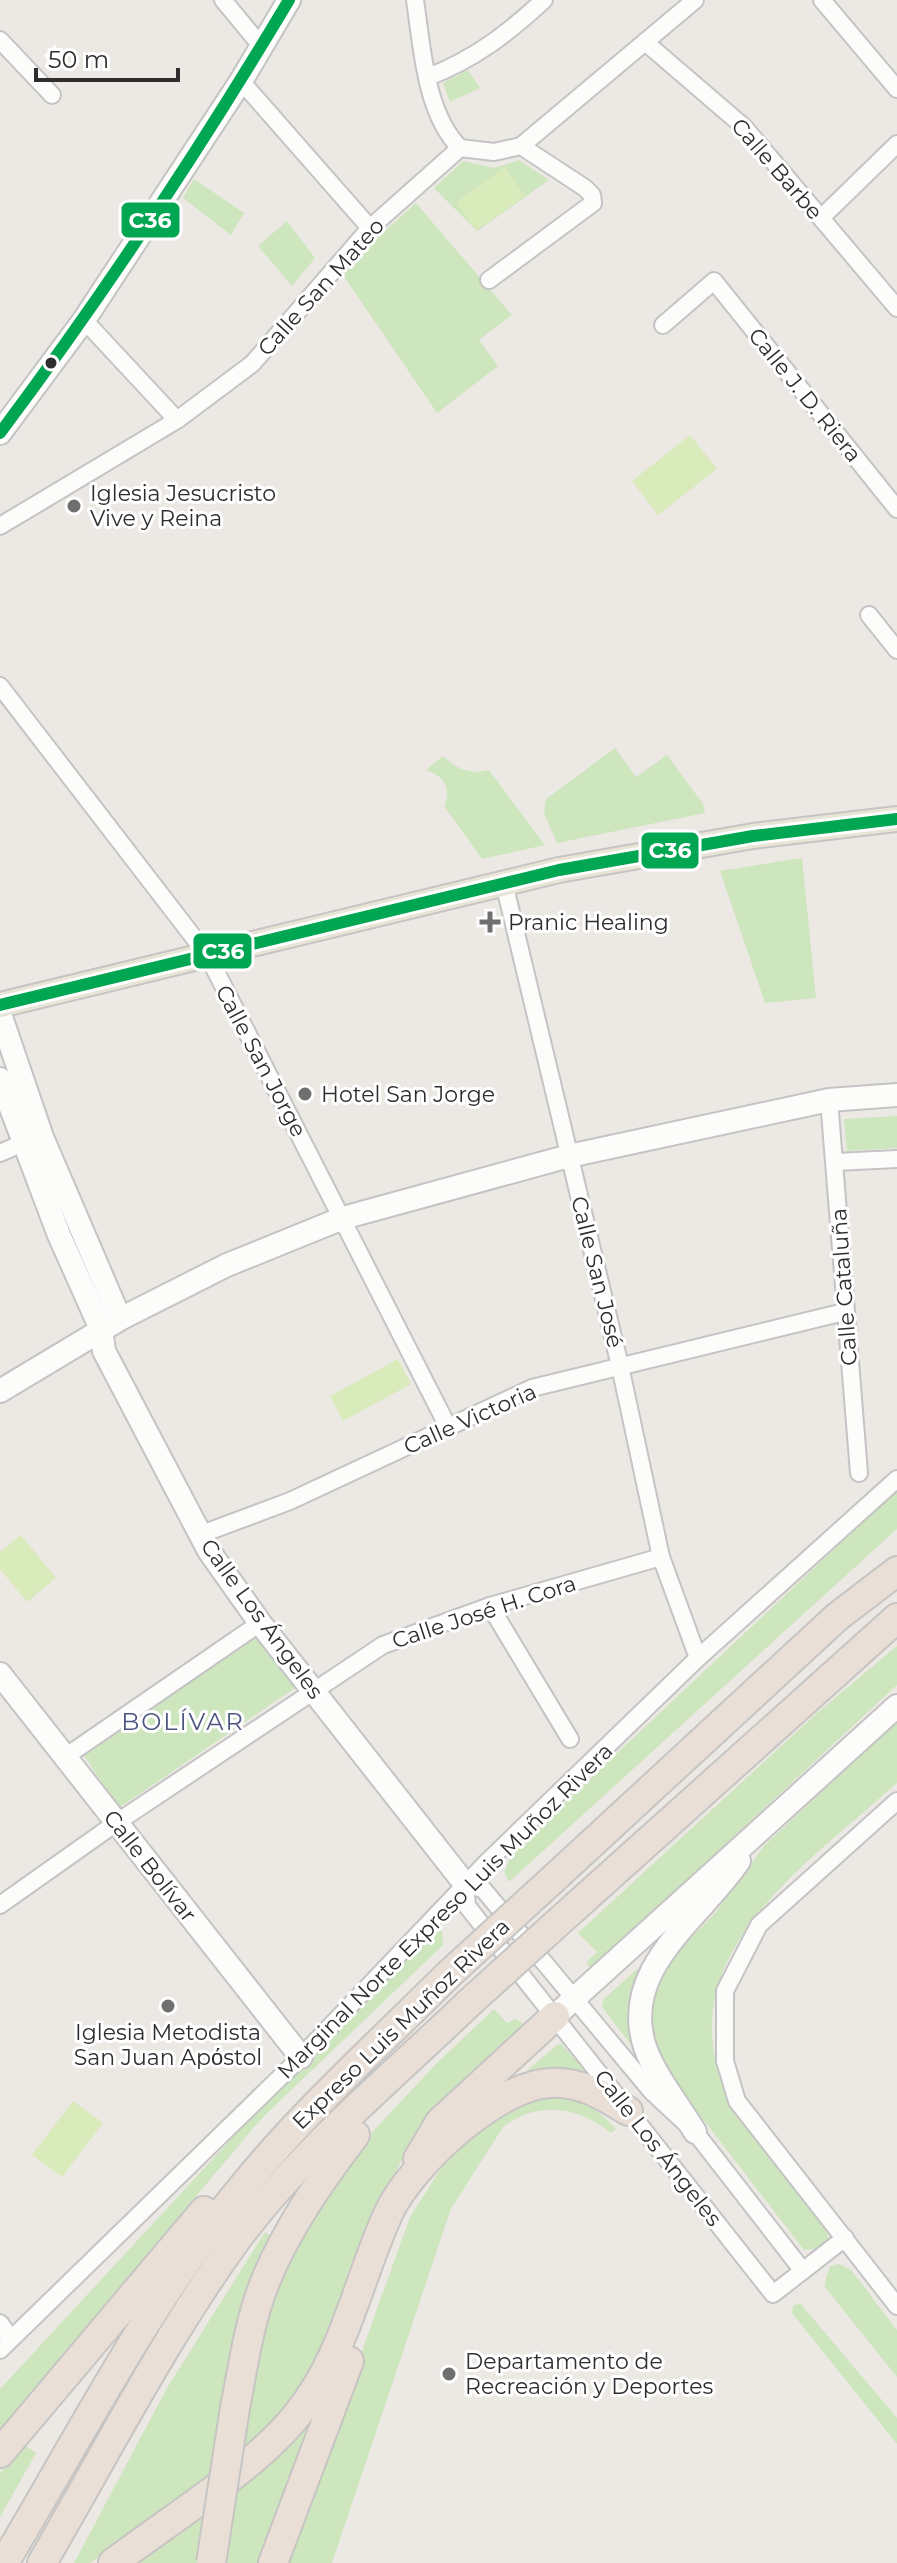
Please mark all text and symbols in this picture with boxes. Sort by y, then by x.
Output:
scale bar [36,32,178,82]
text: 50 m [48,45,109,74]
street label: Calle Barbe [726,113,828,225]
line badge: C36 [120,201,181,239]
text: C36 [129,207,171,234]
street label: Calle San Mateo [252,213,390,361]
street label: Calle J. D. Riera [743,322,867,468]
unlabelled marker [43,355,59,371]
place label: Iglesia Jesucristo Vive y Reina [90,480,276,532]
marker: Iglesia Jesucristo Vive y Reina [65,497,83,515]
line badge: C36 [640,831,700,870]
text: C36 [649,837,691,864]
place label: Pranic Healing [508,909,669,936]
marker: Pranic Healing [479,911,501,933]
line badge: C36 [192,932,253,970]
text: C36 [202,938,244,965]
street label: Calle San Jorge [210,980,312,1142]
place label: Hotel San Jorge [321,1081,495,1108]
marker: Hotel San Jorge [296,1085,314,1103]
street label: Calle San José [565,1193,629,1351]
street label: Calle Cataluña [825,1207,863,1367]
street label: Calle Victoria [399,1378,541,1460]
street label: Calle Los Ángeles [195,1534,329,1705]
street label: Calle José H. Cora [389,1569,579,1655]
district label: BOLÍVAR [121,1707,245,1736]
street label: Marginal Norte Expreso Luis Muñoz Rivera [272,1738,618,2084]
street label: Calle Bolívar [98,1805,202,1927]
street label: Expreso Luis Muñoz Rivera [287,1913,515,2135]
marker: Iglesia Metodista San Juan Apόstol [159,1997,177,2015]
place label: Iglesia Metodista San Juan Apόstol [74,2019,262,2071]
street label: Calle Los Ángeles [588,2064,728,2232]
place label: Departamento de Recreación y Deportes [465,2348,713,2400]
marker: Departamento de Recreación y Deportes [440,2365,458,2383]

